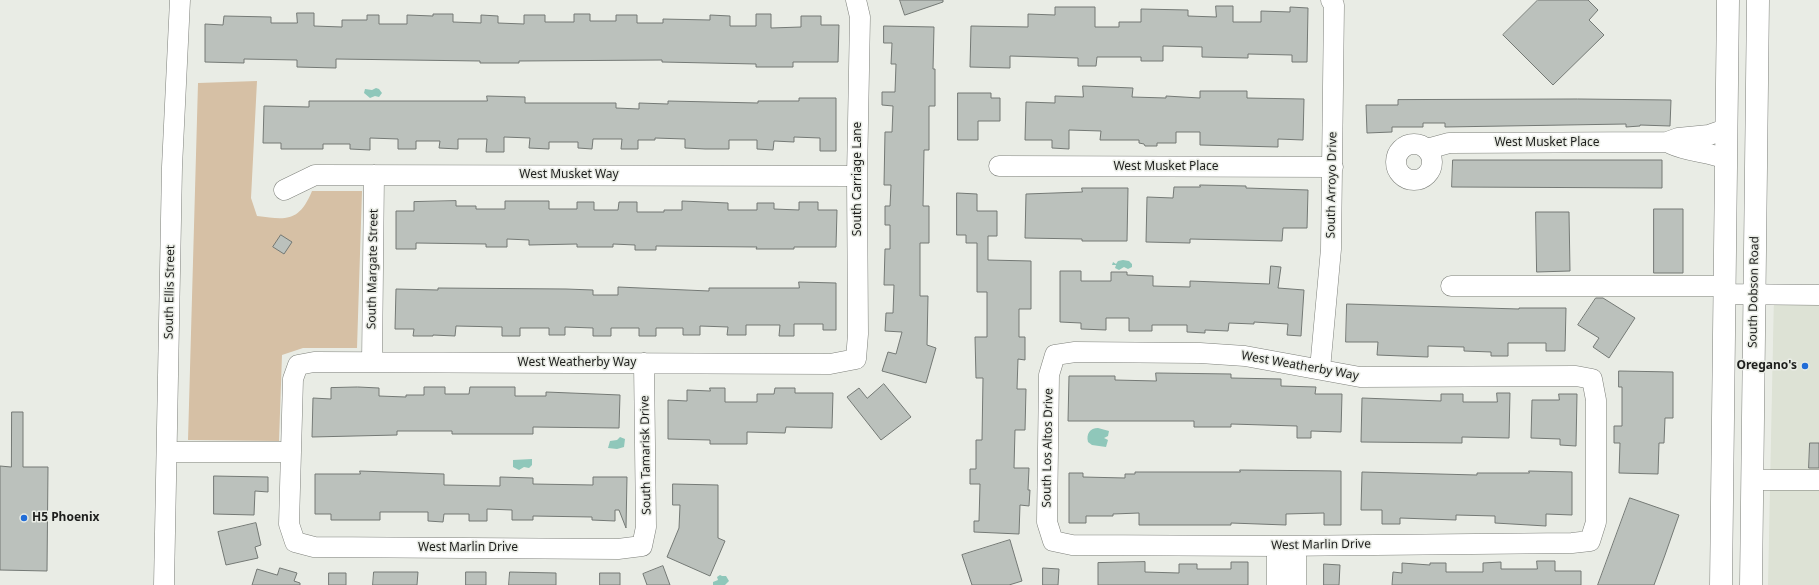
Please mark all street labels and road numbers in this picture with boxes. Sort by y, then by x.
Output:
street label: South Carriage Lane [851,122,865,236]
street label: South Arroyo Drive [1324,132,1340,238]
street label: West Musket Place [1494,136,1600,150]
street label: West Musket Place [1113,160,1219,174]
street label: West Musket Way [519,168,619,182]
street label: South Margate Street [365,209,381,329]
street label: South Dobson Road [1746,236,1762,348]
street label: South Ellis Street [162,245,178,339]
street label: West Weatherby Way [1240,349,1360,383]
street label: West Weatherby Way [518,356,636,370]
street label: South Los Altos Drive [1040,388,1056,508]
street label: South Tamarisk Drive [638,395,654,515]
street label: West Marlin Drive [1271,537,1371,553]
street label: West Marlin Drive [418,541,518,555]

